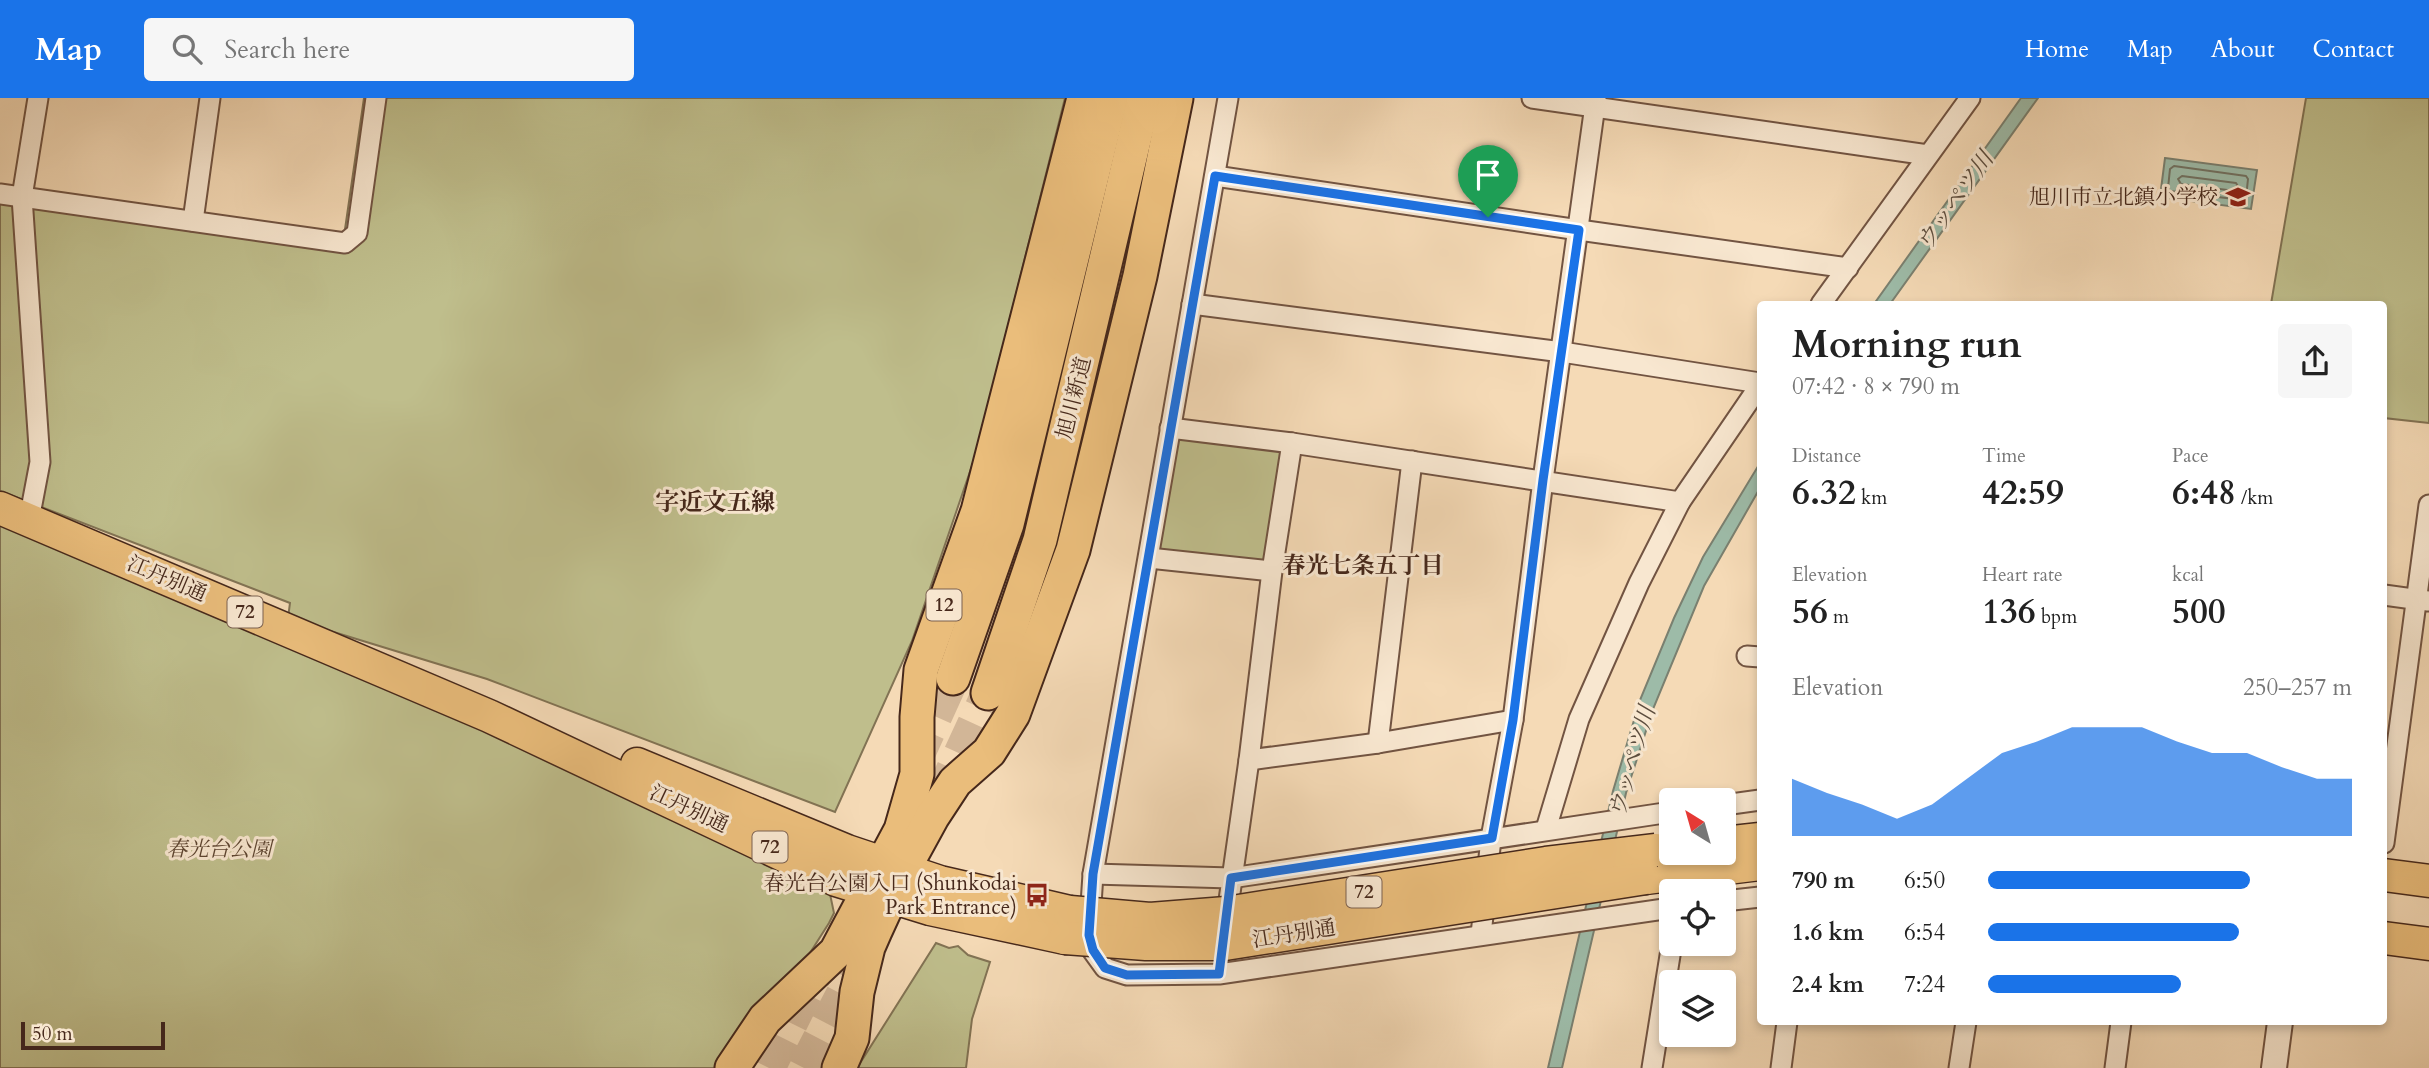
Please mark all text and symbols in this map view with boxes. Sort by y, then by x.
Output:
search box [144,18,634,81]
text: Map [35,27,102,72]
icon: search [168,30,206,68]
text: Search here [224,32,350,67]
text: Home [2025,33,2089,66]
text: Map [2127,33,2173,66]
text: About [2211,33,2275,66]
text: Contact [2313,33,2394,66]
water label: ウッペツ川 [1909,143,2002,257]
pin [1458,145,1518,217]
icon: arrive [1469,156,1507,194]
place label: 旭川市立北鎮小学校 [2029,183,2218,212]
school or university icon: 旭川市立北鎮小学校 [2224,183,2252,211]
text: Morning run [1792,319,2022,371]
button: share [2278,324,2352,398]
street label: 旭川新道 [1050,354,1098,442]
text: 07:42 · 8 × 790 m [1792,371,1960,402]
text: Distance [1792,443,1861,469]
text: Time [1982,443,2026,469]
text: Pace [2172,443,2209,469]
text: 6.32 [1792,469,1856,517]
text: 42:59 [1982,469,2064,517]
text: 6:48 [2172,469,2236,517]
text: km [1856,485,1887,511]
text: /km [2236,485,2273,511]
district label: 字近文五線 [655,486,775,519]
street label: 江丹別通 [123,549,211,609]
district label: 春光七条五丁目 [1283,550,1444,581]
text: Elevation [1792,562,1867,588]
text: Heart rate [1982,562,2063,588]
text: kcal [2172,562,2204,588]
text: 56 [1792,588,1828,636]
text: 136 [1982,588,2036,636]
text: 500 [2172,588,2226,636]
road number: 12 [926,590,962,620]
road number: 72 [228,597,262,628]
text: m [1828,604,1849,630]
text: bpm [2036,604,2077,630]
text: Elevation [1792,672,1883,703]
text: 250–257 m [2243,672,2352,703]
water label: ウッペツ川 [1601,700,1664,821]
street label: 江丹別通 [645,778,733,840]
north arrow [1659,788,1736,864]
map controls [1659,788,1736,1047]
road number: 72 [752,832,788,862]
park label: 春光台公園 [167,835,274,864]
text: 790 m [1792,865,1855,896]
text: 6:50 [1904,865,1945,896]
place label: 春光台公園入口 (Shunkodai Park Entrance) [763,869,1017,922]
road number: 72 [1346,876,1382,908]
button: locate [1659,879,1736,956]
bus stop icon: 春光台公園入口 (Shunkodai Park Entrance) [1023,881,1051,909]
street label: 江丹別通 [1250,913,1338,955]
text: 1.6 km [1792,917,1864,948]
text: 6:54 [1904,917,1945,948]
text: 2.4 km [1792,969,1864,1000]
text: 7:24 [1904,969,1945,1000]
button: layers [1659,970,1736,1047]
scale bar [21,1019,164,1051]
text: 50 m [32,1021,73,1047]

